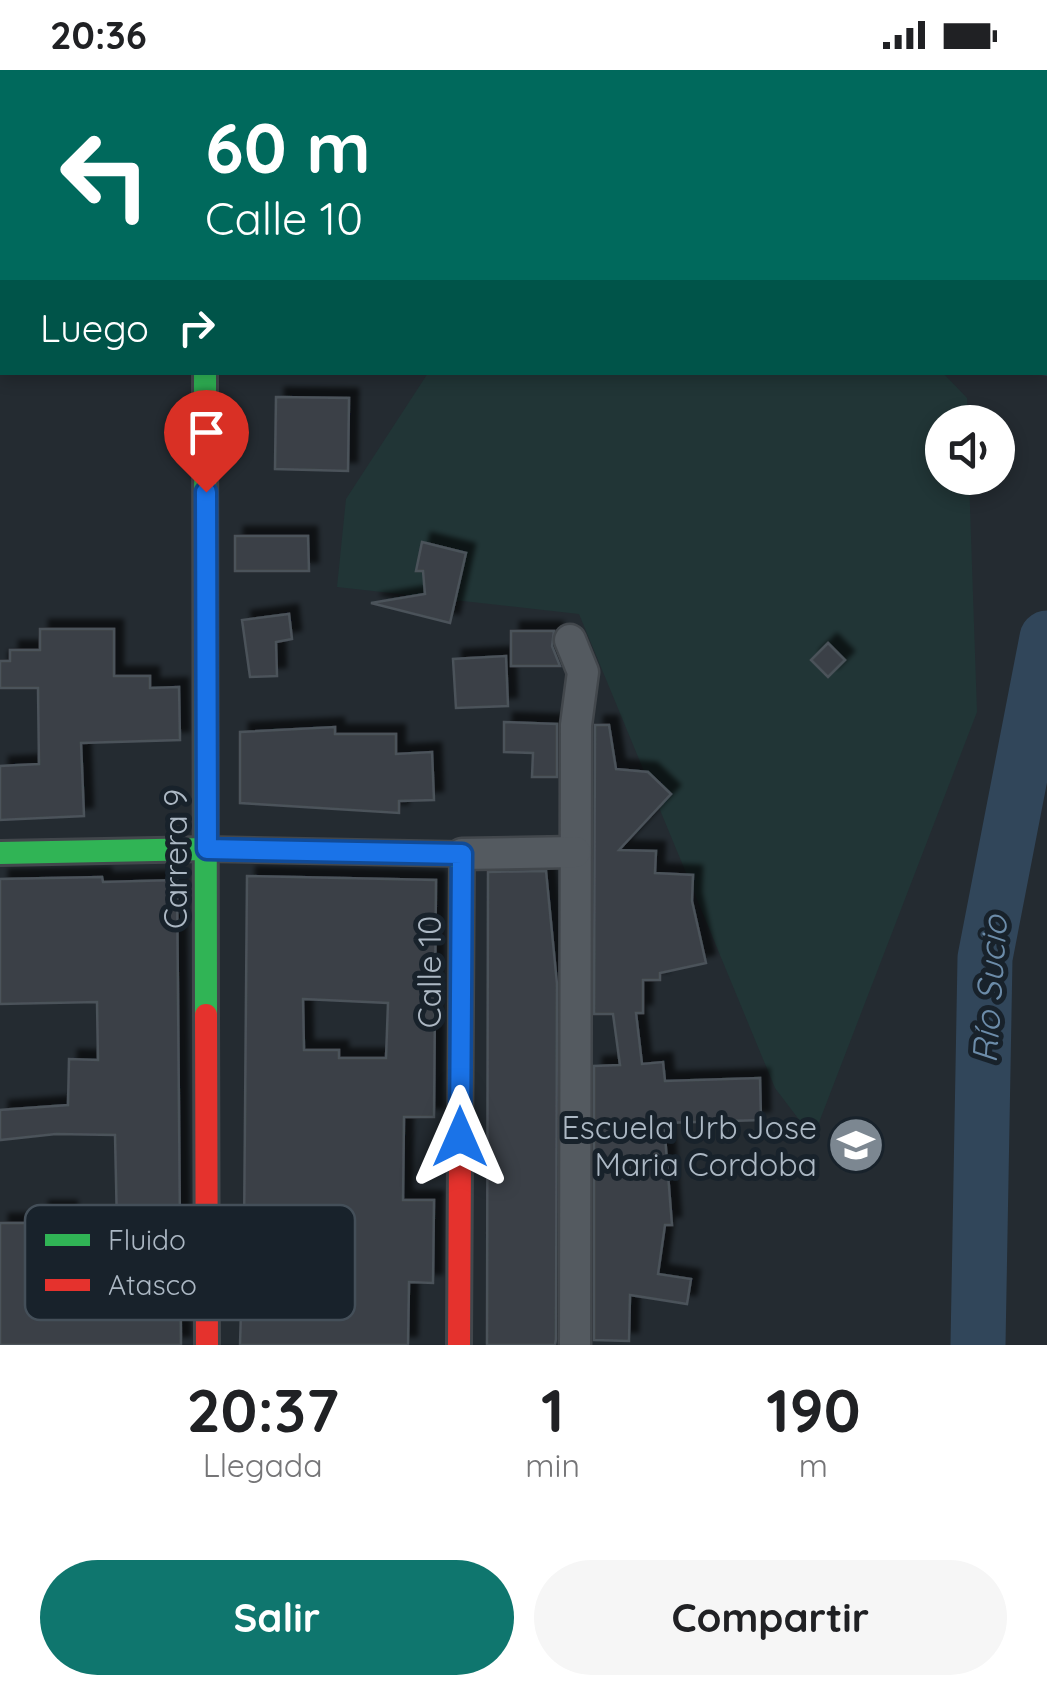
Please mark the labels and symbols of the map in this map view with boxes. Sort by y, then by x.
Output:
pin [164,390,249,493]
street label: Carrera 9 [155,789,195,929]
water label: Río Sucio [962,912,1016,1064]
street label: Calle 10 [409,916,449,1028]
position arrow [408,1085,512,1189]
place label: Escuela Urb Jose Maria Cordoba [561,1107,817,1184]
school or university icon: Escuela Urb Jose Maria Cordoba [826,1115,886,1175]
legend [25,1205,355,1320]
text: Fluido [108,1222,186,1257]
text: Atasco [108,1267,197,1302]

